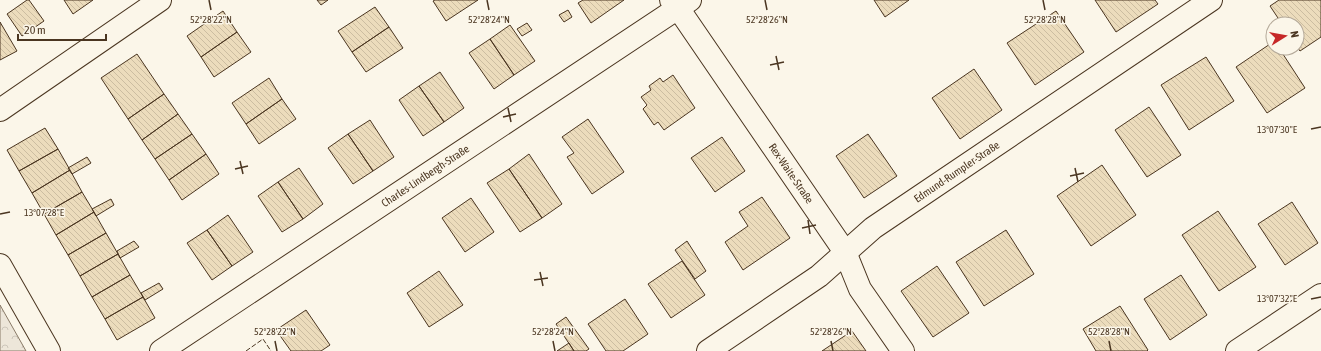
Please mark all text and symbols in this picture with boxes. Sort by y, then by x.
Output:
text: 52°28'22"N [190,14,232,25]
text: 52°28'24"N [468,14,510,25]
text: 52°28'26"N [746,14,788,25]
text: 52°28'28"N [1024,14,1066,25]
scale bar [18,16,106,42]
north arrow [1265,16,1305,56]
text: 20 m [24,23,46,37]
text: N [1288,30,1301,38]
text: 13°07'30"E [1257,124,1298,135]
street label: Edmund-Rumpler-Straße [912,139,1002,205]
street label: Rex-Waite-Straße [766,141,816,206]
street label: Charles-Lindbergh-Straße [379,142,471,209]
text: 13°07'28"E [24,207,65,218]
text: 13°07'32"E [1257,293,1298,304]
text: 52°28'22"N [254,326,296,337]
text: 52°28'24"N [532,326,574,337]
text: 52°28'26"N [810,326,852,337]
text: 52°28'28"N [1088,326,1130,337]

